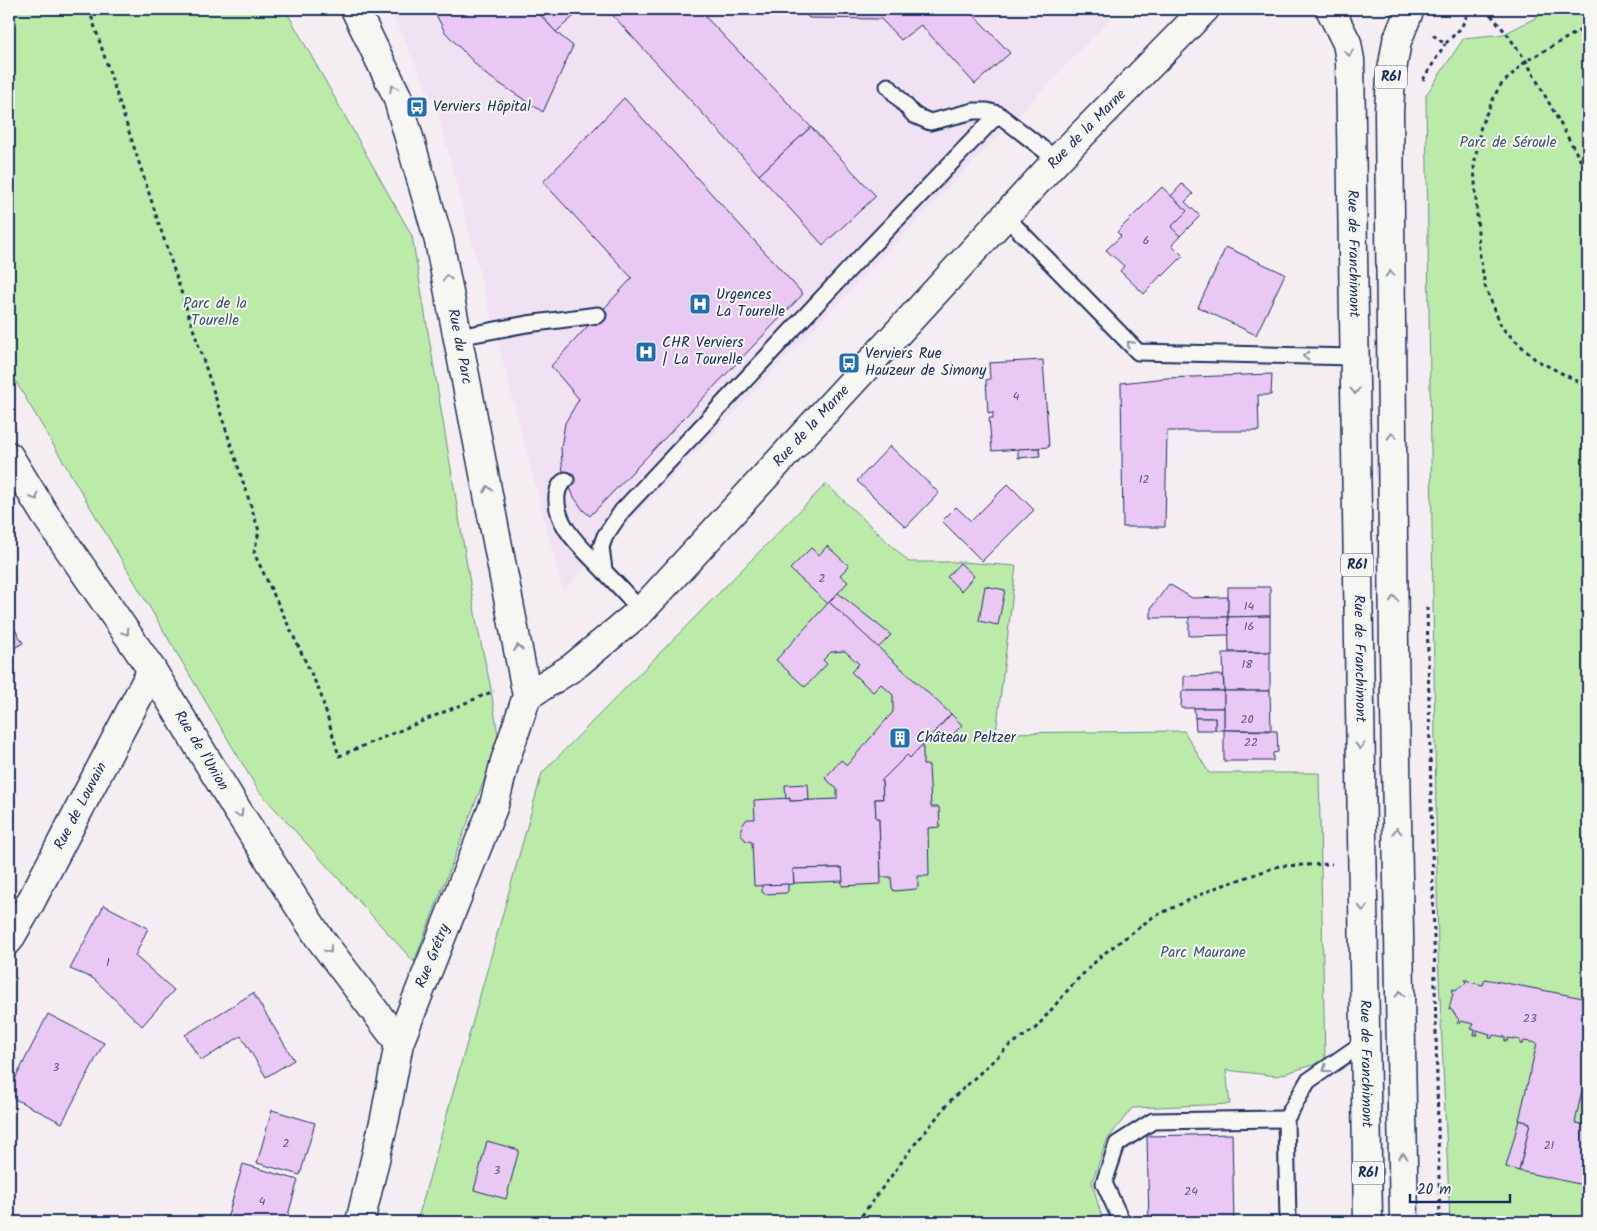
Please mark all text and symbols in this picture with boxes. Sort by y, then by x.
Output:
one-way arrow [1343,49,1353,58]
road number: R61 [1375,66,1407,88]
street label: Rue de la Marne [1042,83,1132,175]
one-way arrow [389,84,399,93]
bus stop icon: Verviers Hôpital [405,95,429,119]
place label: Verviers Hôpital [433,95,531,119]
park label: Parc de Séroule [1459,131,1557,155]
street label: Rue de Franchimont [1340,190,1366,318]
house number: 6 [1143,231,1149,250]
one-way arrow [1385,269,1395,277]
one-way arrow [442,273,452,282]
place label: Urgences La Tourelle [716,283,785,324]
park label: Parc de la Tourelle [183,292,247,333]
hospital icon: Urgences La Tourelle [688,292,712,316]
street label: Rue du Parc [440,307,478,387]
place label: CHR Verviers | La Tourelle [662,331,744,372]
hospital icon: CHR Verviers | La Tourelle [634,340,658,364]
one-way arrow [1127,340,1136,349]
place label: Verviers Rue Hauzeur de Simony [865,342,987,383]
bus stop icon: Verviers Rue Hauzeur de Simony [837,351,861,375]
one-way arrow [1302,351,1310,361]
street label: Rue de la Marne [767,379,856,473]
house number: 4 [1013,387,1020,406]
one-way arrow [1350,387,1360,395]
one-way arrow [1387,432,1397,440]
house number: 12 [1139,470,1149,489]
one-way arrow [483,484,493,493]
one-way arrow [28,492,38,501]
road number: R61 [1341,554,1373,576]
house number: 2 [819,569,826,588]
one-way arrow [1389,594,1399,602]
street label: Rue de Franchimont [1346,595,1372,723]
house number: 14 [1244,597,1255,616]
house number: 16 [1244,617,1254,636]
one-way arrow [120,626,129,636]
one-way arrow [513,644,523,653]
house number: 18 [1242,655,1253,674]
street label: Rue de l'Union [167,706,235,796]
house number: 20 [1241,710,1253,729]
building icon: Château Peltzer [888,726,912,750]
place label: Château Peltzer [916,726,1017,750]
house number: 22 [1244,733,1258,752]
one-way arrow [1355,742,1365,750]
street label: Rue de Louvain [48,758,114,854]
one-way arrow [233,809,243,818]
one-way arrow [1392,827,1403,835]
one-way arrow [1358,904,1368,912]
street label: Rue Grétry [409,919,457,992]
park label: Parc Maurane [1160,941,1246,965]
one-way arrow [323,944,331,953]
house number: 1 [106,953,110,972]
one-way arrow [1395,989,1405,997]
street label: Rue de Franchimont [1353,1000,1379,1128]
house number: 23 [1523,1009,1537,1028]
house number: 3 [53,1058,60,1077]
one-way arrow [1322,1063,1332,1072]
house number: 2 [283,1134,290,1153]
house number: 21 [1544,1136,1555,1155]
one-way arrow [1398,1152,1408,1160]
house number: 3 [494,1161,501,1180]
road number: R61 [1352,1162,1384,1184]
scale bar [1410,1171,1510,1203]
text: 20 m [1417,1178,1451,1202]
house number: 24 [1184,1182,1198,1201]
house number: 4 [259,1192,266,1211]

